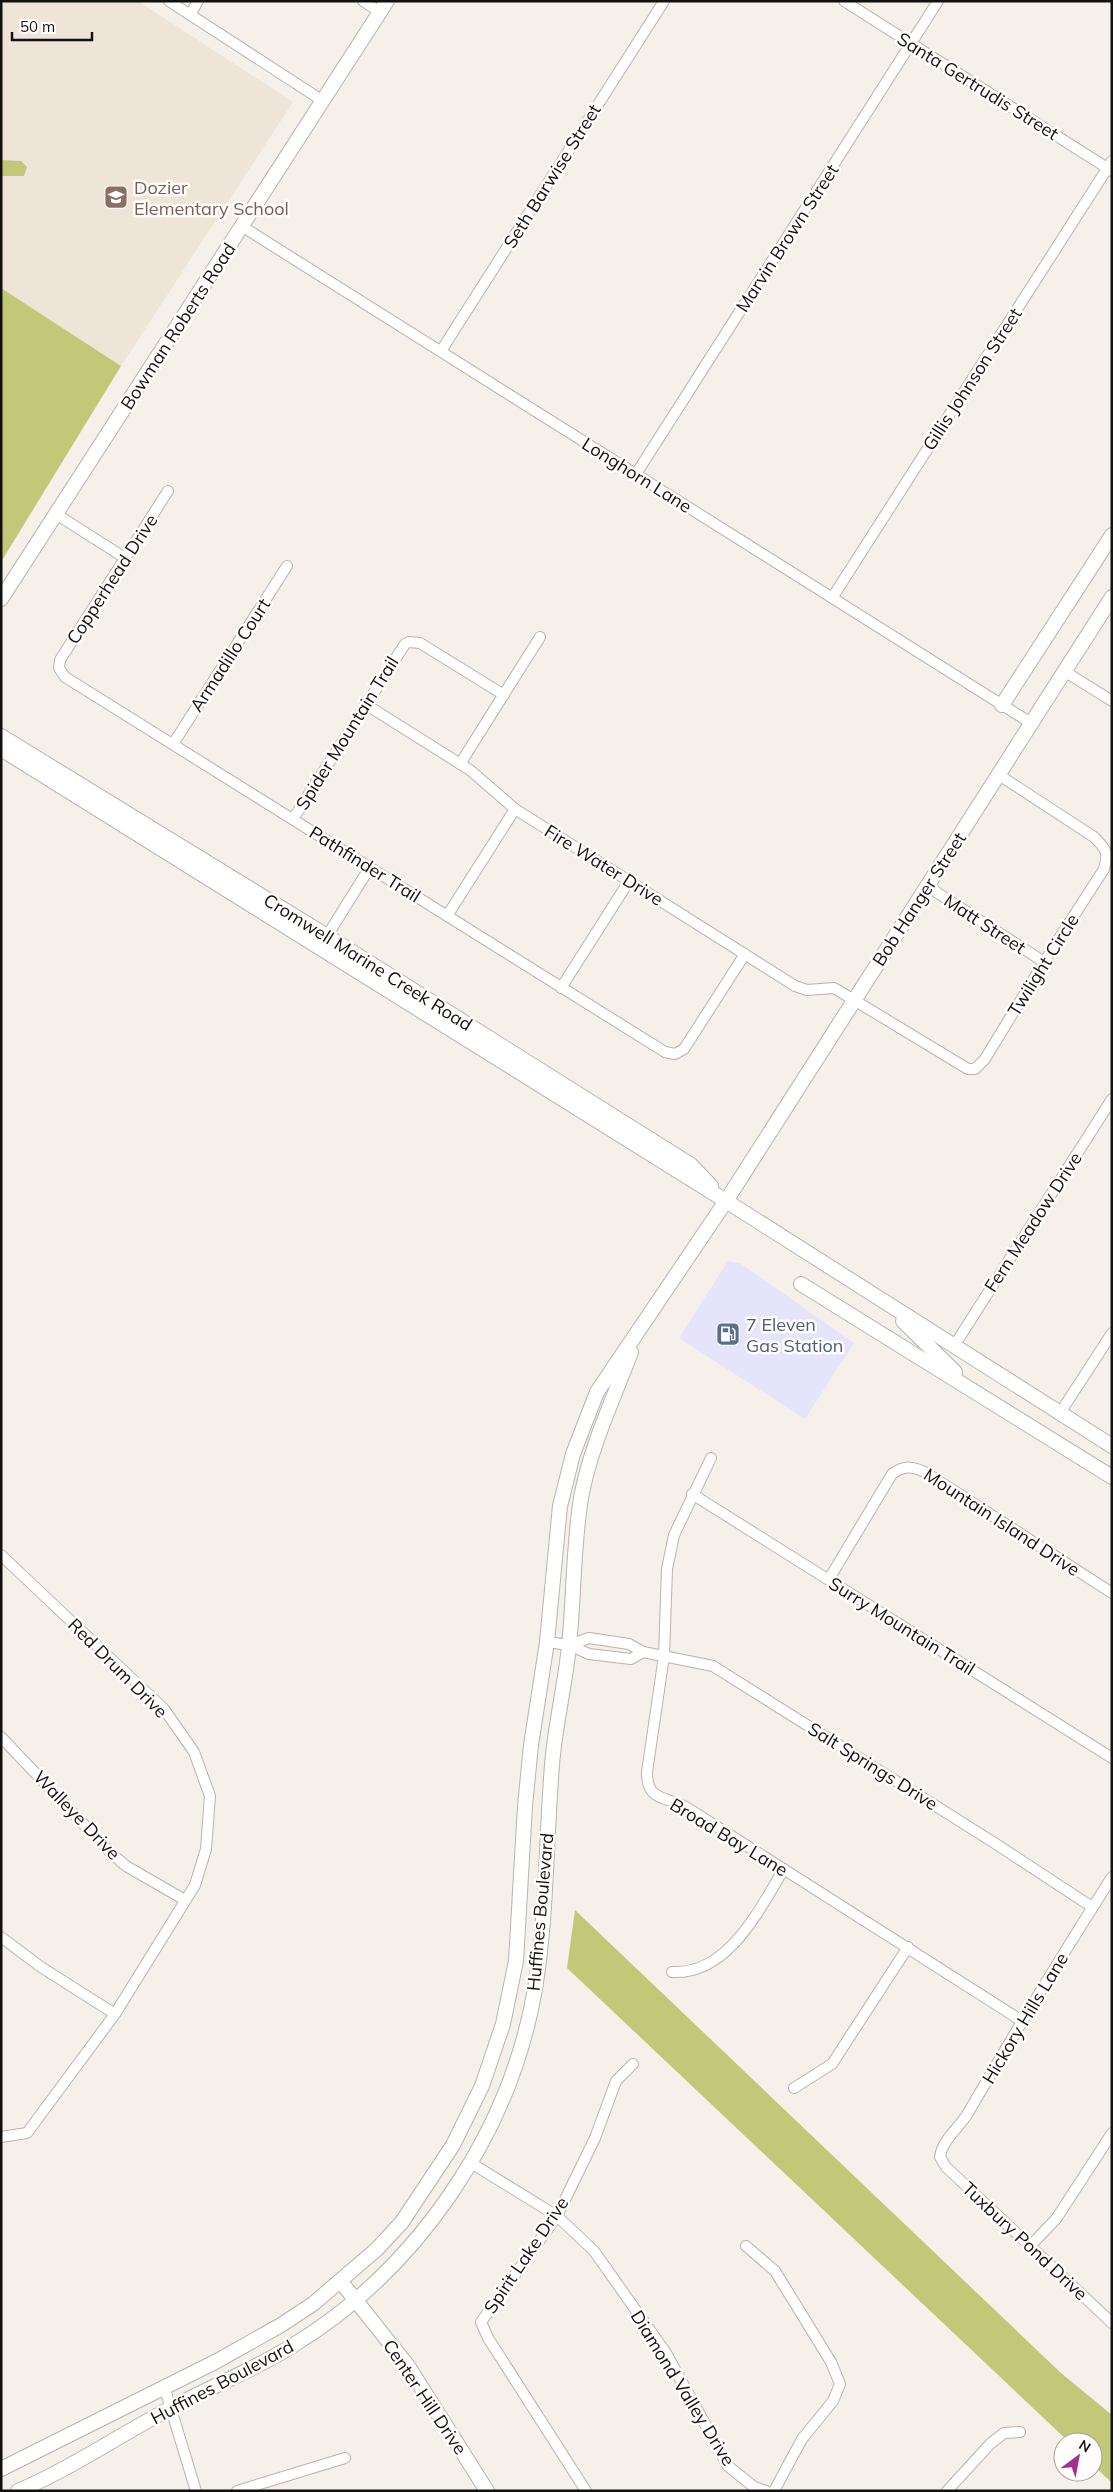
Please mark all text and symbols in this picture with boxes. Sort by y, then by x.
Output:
scale bar [12,10,92,42]
text: 50 m [20,17,55,36]
street label: Santa Gertrudis Street [893,27,1063,145]
street label: Seth Barwise Street [498,100,606,252]
street label: Marvin Brown Street [731,160,843,316]
place label: Dozier Elementary School [134,176,289,220]
school or university icon: Dozier Elementary School [103,184,129,210]
street label: Bowman Roberts Road [116,238,240,414]
street label: Gillis Johnson Street [917,303,1027,455]
street label: Longhorn Lane [578,432,696,518]
street label: Copperhead Drive [62,510,162,648]
street label: Armadillo Court [185,594,275,716]
street label: Spider Mountain Trail [290,652,404,814]
street label: Fire Water Drive [540,819,668,911]
street label: Pathfinder Trail [305,821,425,907]
street label: Bob Hanger Street [867,828,971,970]
street label: Cromwell Marine Creek Road [259,888,477,1036]
street label: Matt Street [940,889,1030,959]
street label: Twilight Circle [1002,909,1084,1021]
street label: Fern Meadow Drive [979,1148,1087,1296]
place label: 7 Eleven Gas Station [746,1313,843,1357]
fuel station icon: 7 Eleven Gas Station [715,1321,741,1347]
street label: Mountain Island Drive [920,1463,1084,1581]
street label: Surry Mountain Trail [825,1572,979,1680]
street label: Red Drum Drive [63,1613,173,1723]
street label: Salt Springs Drive [804,1717,942,1815]
street label: Walleye Drive [29,1765,125,1865]
street label: Broad Bay Lane [666,1793,792,1881]
street label: Huffines Boulevard [522,1832,558,1992]
street label: Hickory Hills Lane [977,1948,1073,2088]
street label: Tuxbury Pond Drive [957,2177,1093,2305]
street label: Spirit Lake Drive [479,2192,573,2318]
street label: Diamond Valley Drive [626,2306,740,2470]
street label: Huffines Boulevard [147,2335,297,2429]
street label: Center Hill Drive [378,2335,472,2459]
north arrow [1053,2432,1103,2482]
text: N [1076,2436,1094,2456]

